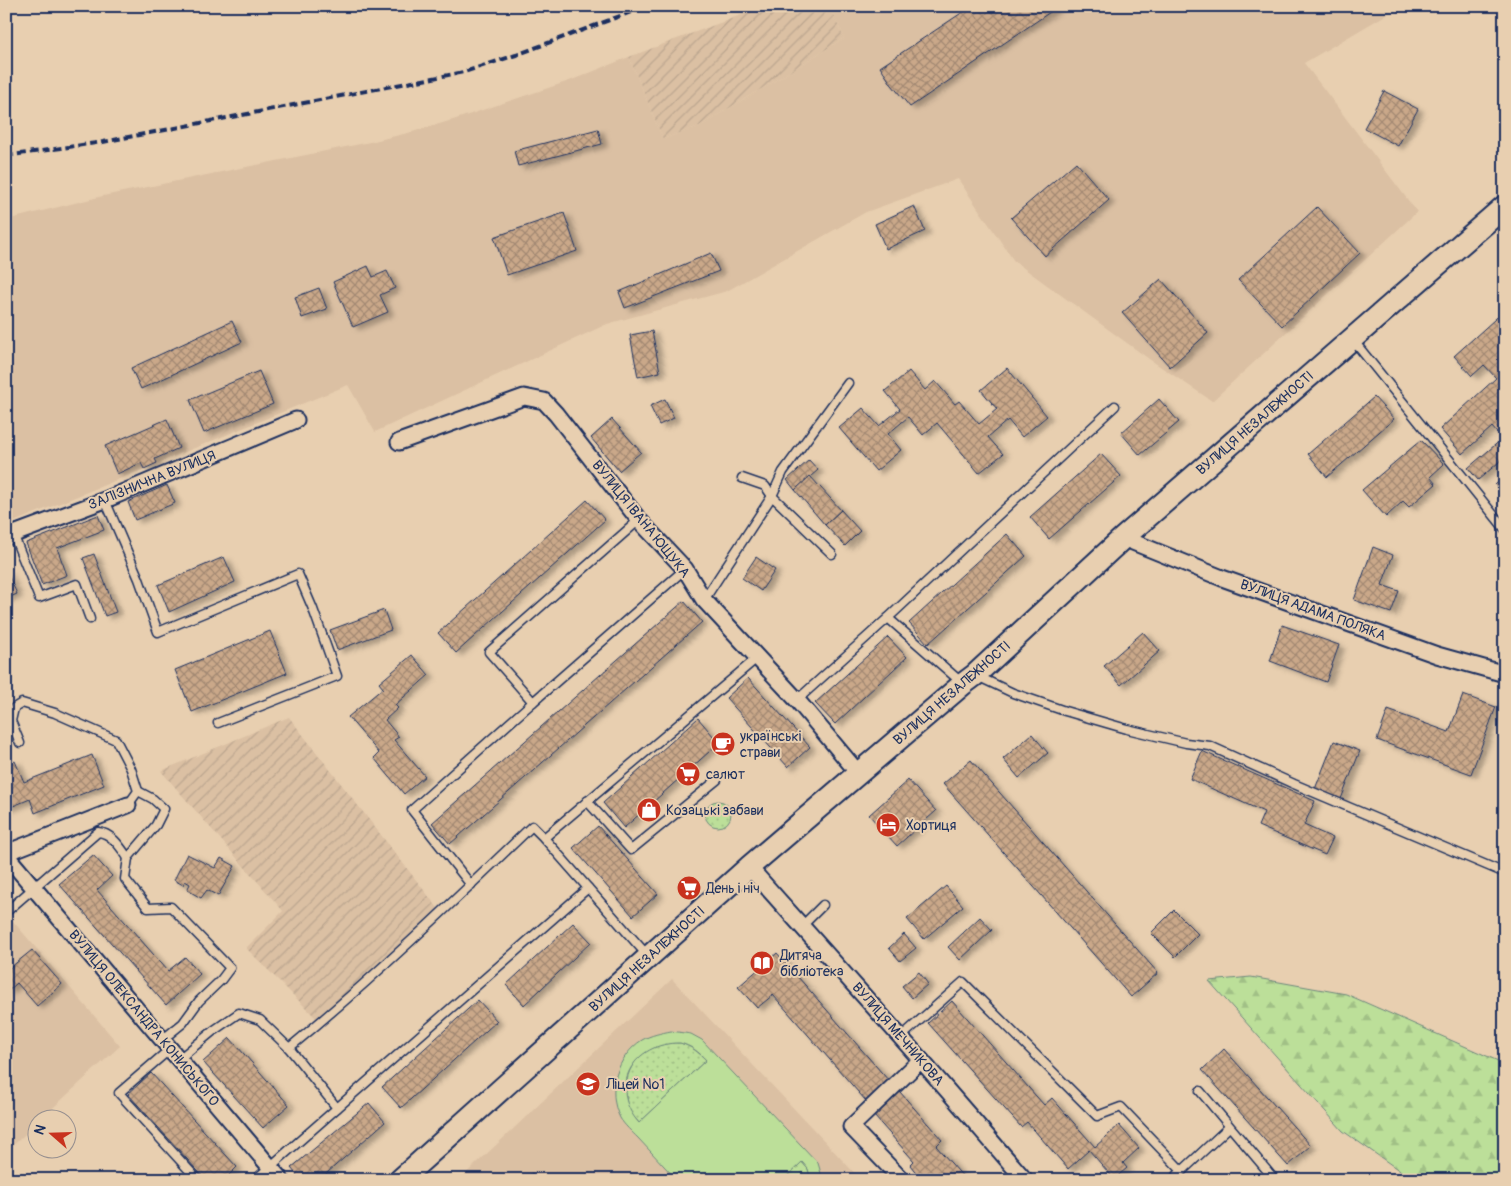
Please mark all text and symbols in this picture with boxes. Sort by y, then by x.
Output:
street label: ВУЛИЦЯ НЕЗАЛЕЖНОСТІ [1193,367,1317,479]
street label: ЗАЛІЗНИЧНА ВУЛИЦЯ [86,447,218,513]
street label: ВУЛИЦЯ ІВАНА ЮЩУКА [588,457,694,581]
street label: ВУЛИЦЯ АДАМА ПОЛЯКА [1238,576,1388,644]
street label: ВУЛИЦЯ НЕЗАЛЕЖНОСТІ [890,637,1014,749]
place label: українські страви [739,728,802,761]
cafe icon: українські страви [710,731,736,757]
supermarket icon: салют [675,761,701,787]
place label: салют [706,766,745,783]
shop icon: Козацькі забави [636,797,662,823]
place label: Козацькі забави [666,802,763,819]
hotel icon: Хортиця [875,812,901,838]
place label: Хортиця [906,817,956,834]
supermarket icon: День і ніч [676,875,702,901]
place label: День і ніч [705,880,760,897]
street label: ВУЛИЦЯ НЕЗАЛЕЖНОСТІ [586,902,708,1016]
street label: ВУЛИЦЯ ОЛЕКСАНДРА КОНИСЬКОГО [65,926,223,1110]
place label: Дитяча бібліотека [779,947,844,980]
library icon: Дитяча бібліотека [749,950,775,976]
street label: ВУЛИЦЯ МЕЧНИКОВА [849,979,947,1089]
school or university icon: Ліцей №1 [575,1071,601,1097]
place label: Ліцей №1 [605,1076,665,1093]
north arrow [28,1108,78,1158]
text: N [31,1122,50,1137]

